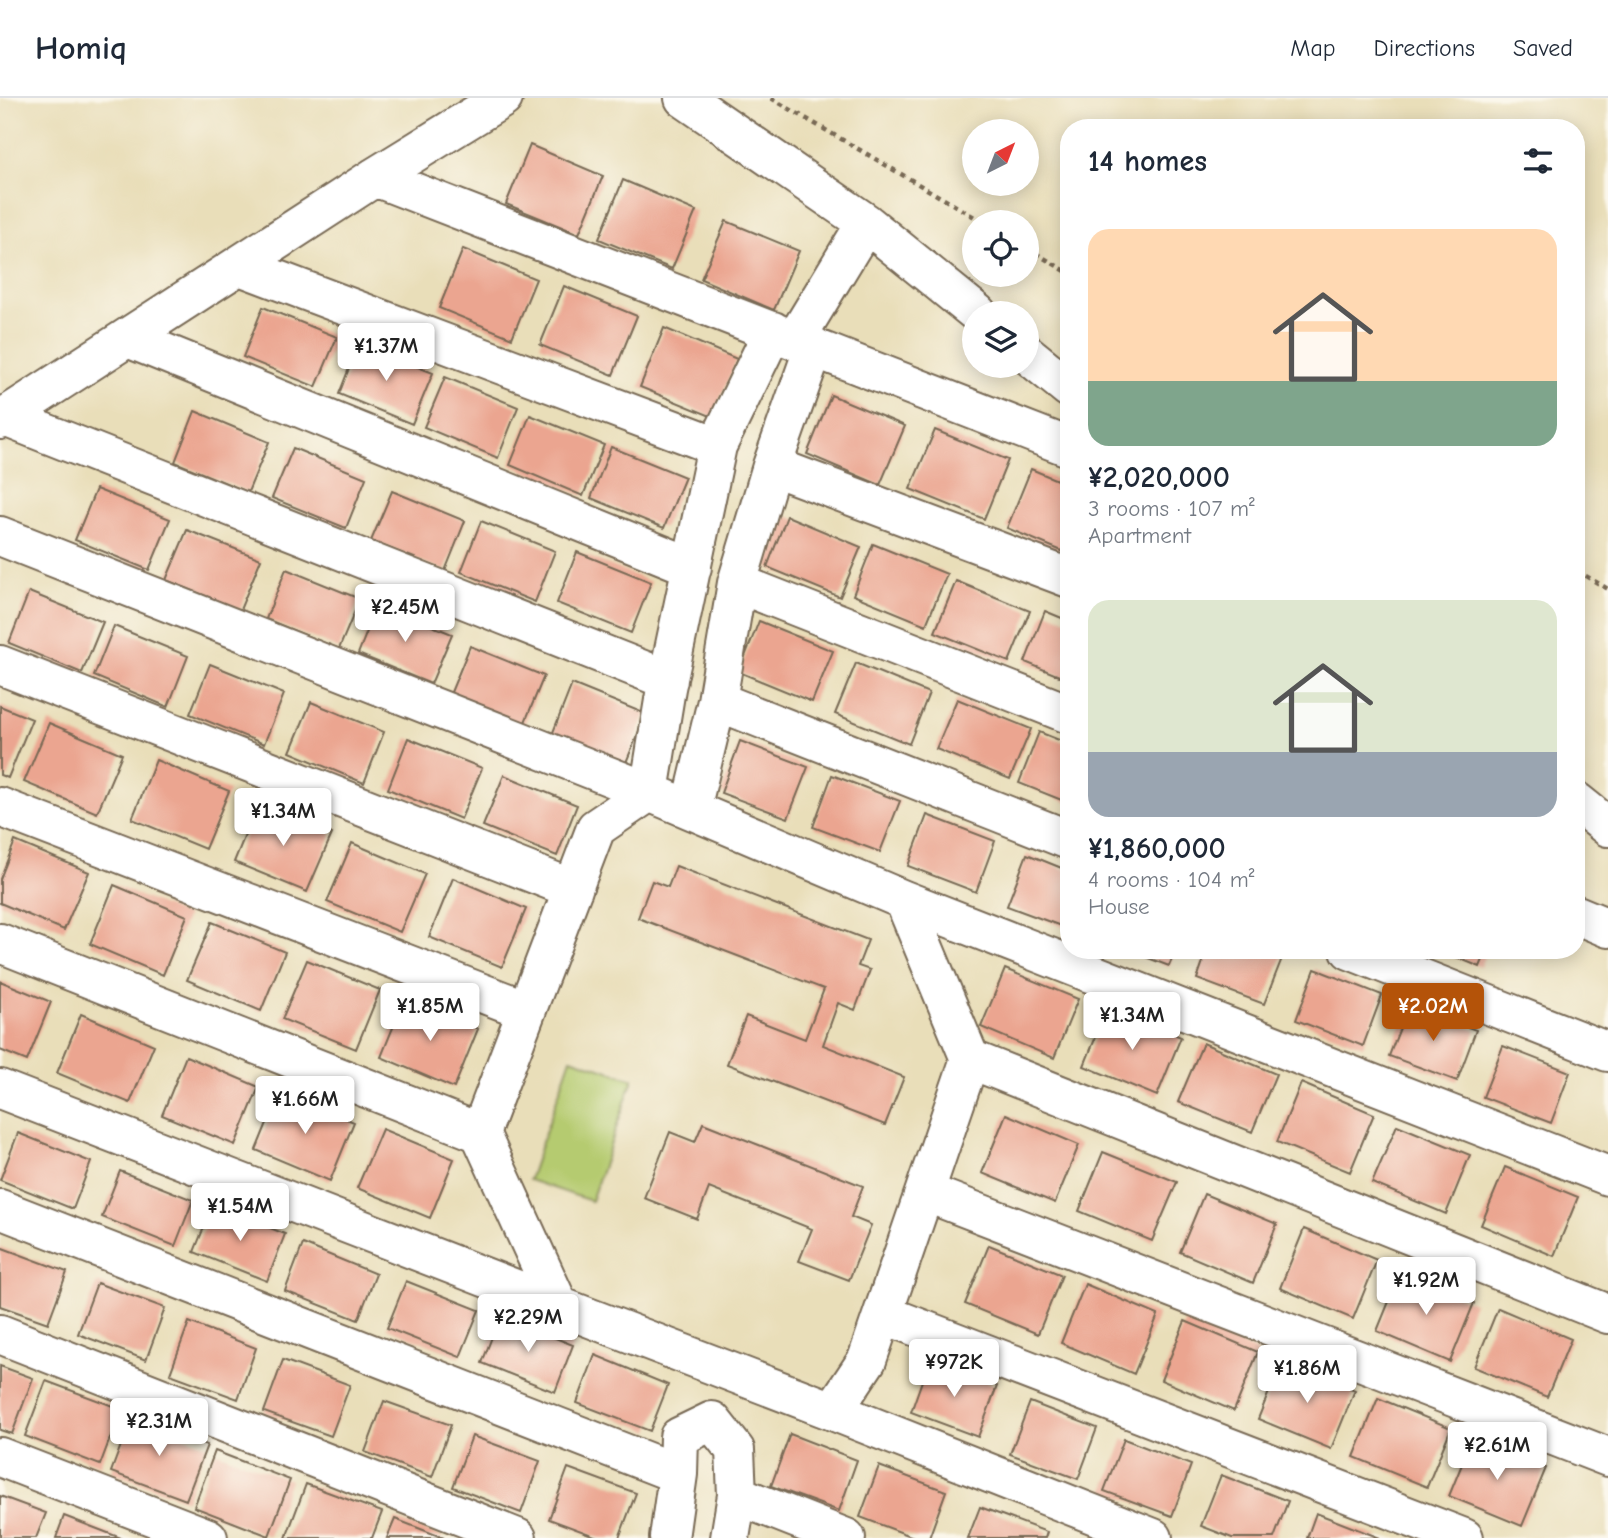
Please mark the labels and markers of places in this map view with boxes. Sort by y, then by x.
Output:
pin: ¥1.37M [329,324,443,383]
pin: ¥2.45M [348,584,462,644]
pin: ¥1.34M [226,788,340,848]
pin: ¥1.85M [373,984,487,1043]
pin: ¥2.02M [1376,984,1490,1043]
pin: ¥1.34M [1075,992,1189,1052]
pin: ¥1.66M [248,1076,362,1136]
pin: ¥1.54M [183,1184,297,1243]
pin: ¥1.92M [1369,1258,1483,1317]
pin: ¥2.29M [471,1294,585,1354]
pin: ¥972K [905,1340,1003,1399]
pin: ¥1.86M [1250,1346,1364,1405]
pin: ¥2.31M [102,1398,216,1458]
pin: ¥2.61M [1440,1422,1554,1482]

